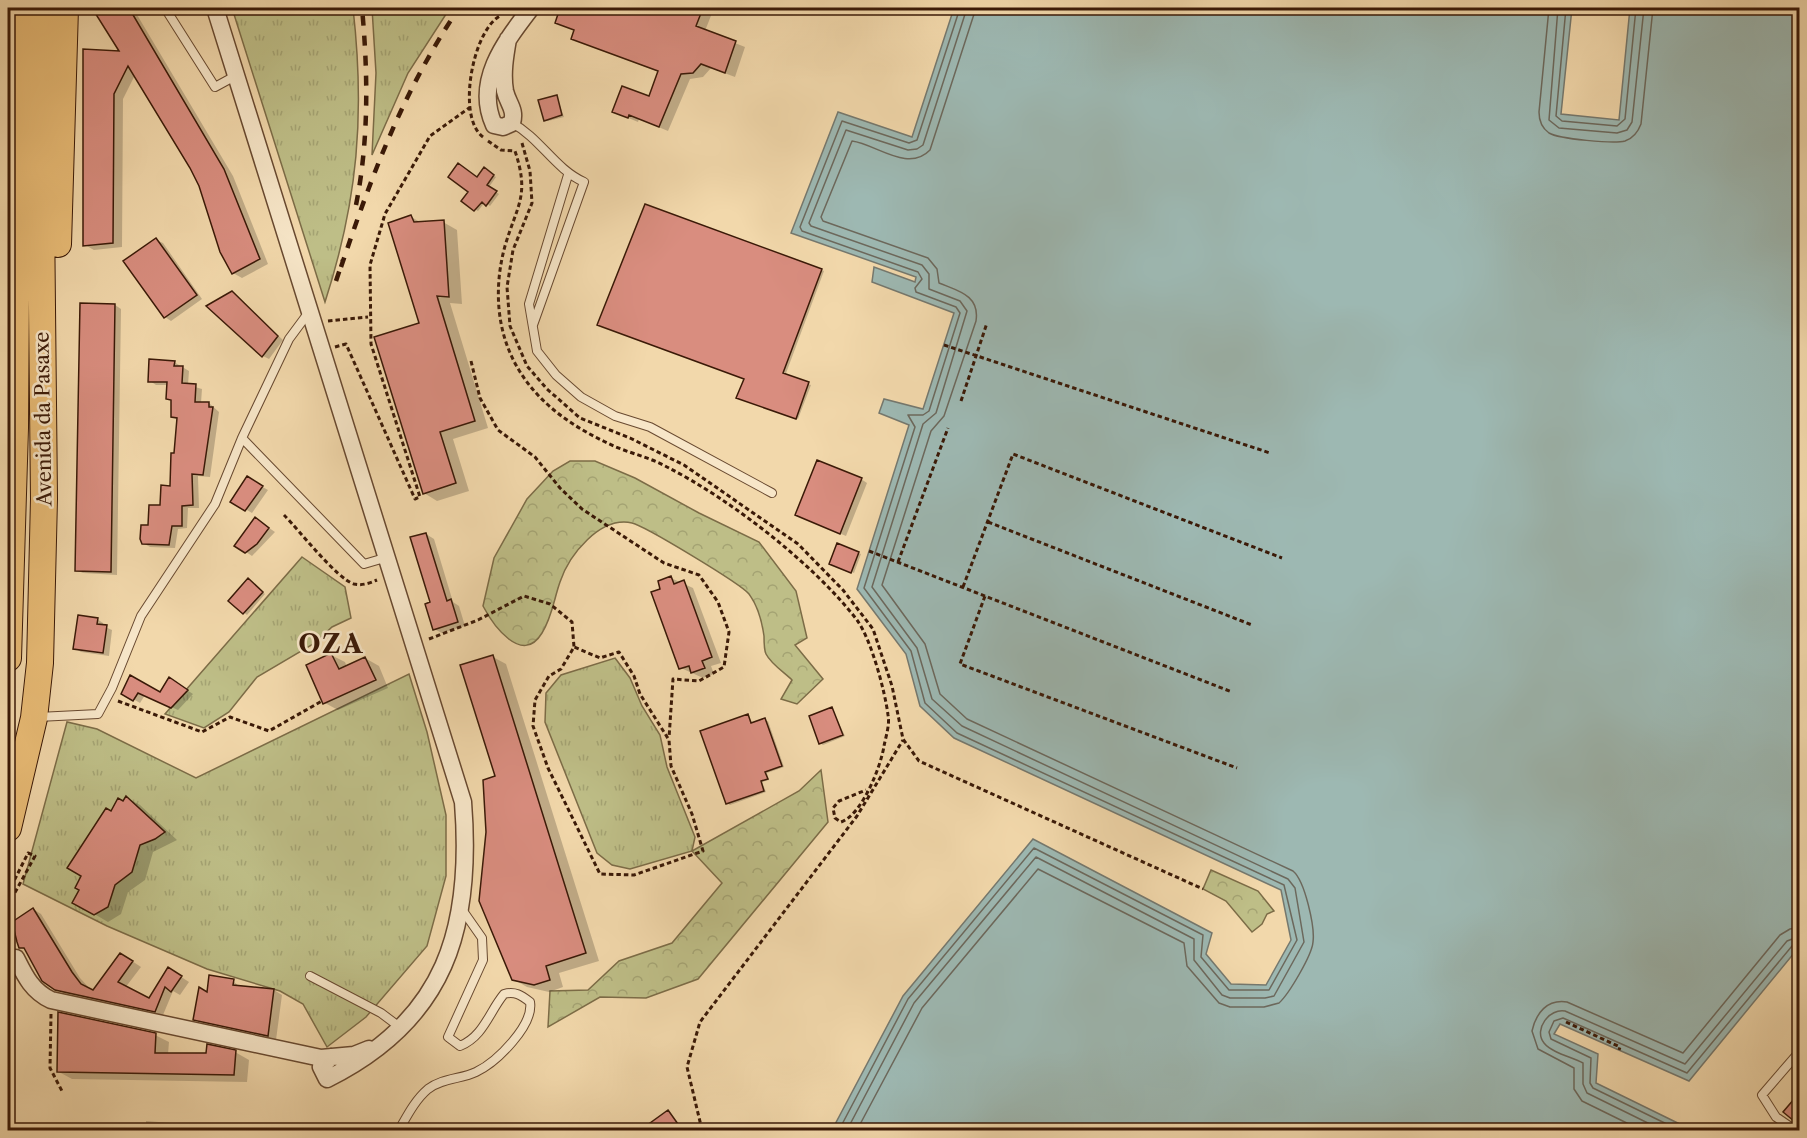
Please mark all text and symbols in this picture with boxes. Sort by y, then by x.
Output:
street label: Avenida da Pasaxe [29,332,57,507]
district label: OZA [298,628,364,660]

